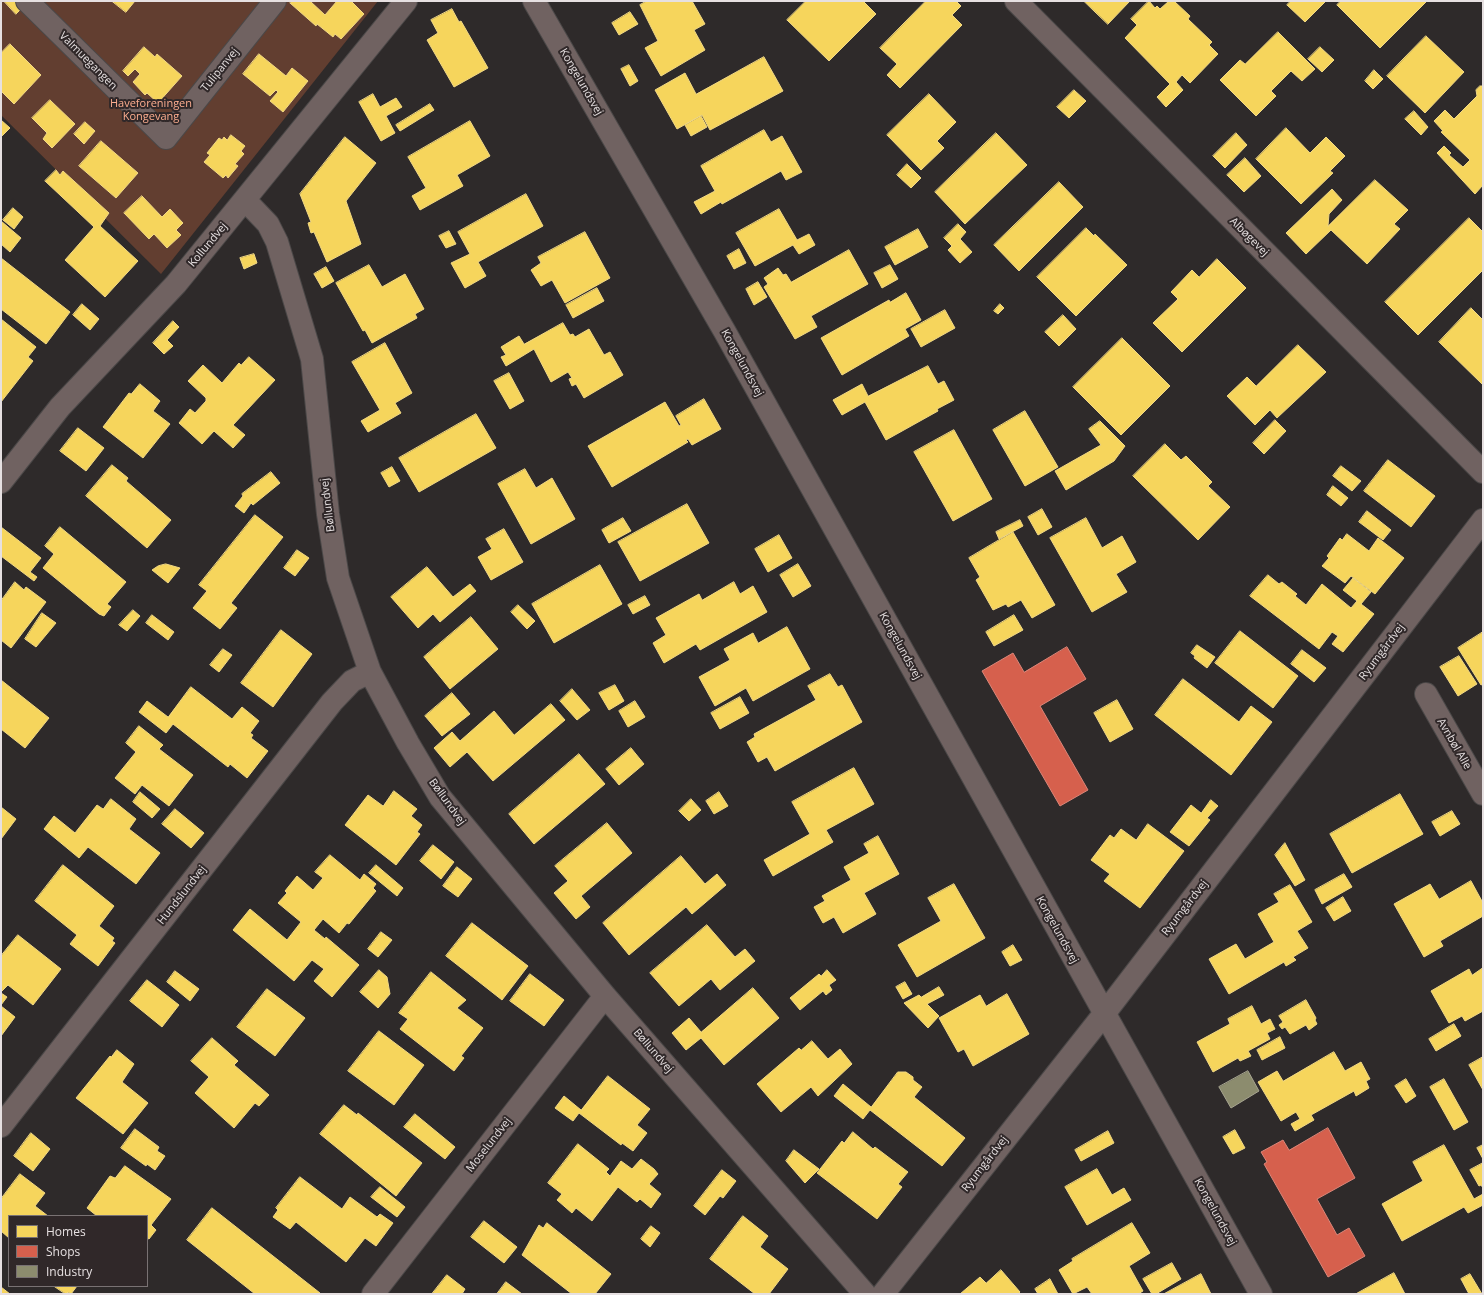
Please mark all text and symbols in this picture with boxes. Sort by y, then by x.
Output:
street label: Valmuegangen [56,29,120,93]
street label: Tulipanvej [198,45,242,95]
street label: Kongelundsvej [557,46,605,118]
park label: Haveforeningen Kongevang [110,97,192,123]
street label: Albøgevej [1227,215,1271,259]
street label: Kollundvej [186,220,230,270]
street label: Kongelundsvej [718,327,766,399]
street label: Bøllundvej [318,477,338,533]
street label: Kongelundsvej [876,610,924,682]
street label: Ryumgårdvej [1357,621,1407,683]
street label: Avnbøl Alle [1434,716,1474,772]
street label: Bøllundvej [426,776,468,828]
street label: Hundslundvej [155,863,209,927]
street label: Ryumgårdvej [1159,878,1211,938]
street label: Kongelundsvej [1033,894,1081,966]
street label: Bøllundvej [630,1026,676,1076]
street label: Moselundvej [464,1115,514,1175]
street label: Ryumgårdvej [959,1134,1011,1194]
street label: Kongelundsvej [1191,1176,1239,1248]
legend [8,1215,148,1287]
text: Homes [46,1223,86,1240]
text: Shops [46,1243,80,1260]
text: Industry [46,1263,92,1280]

